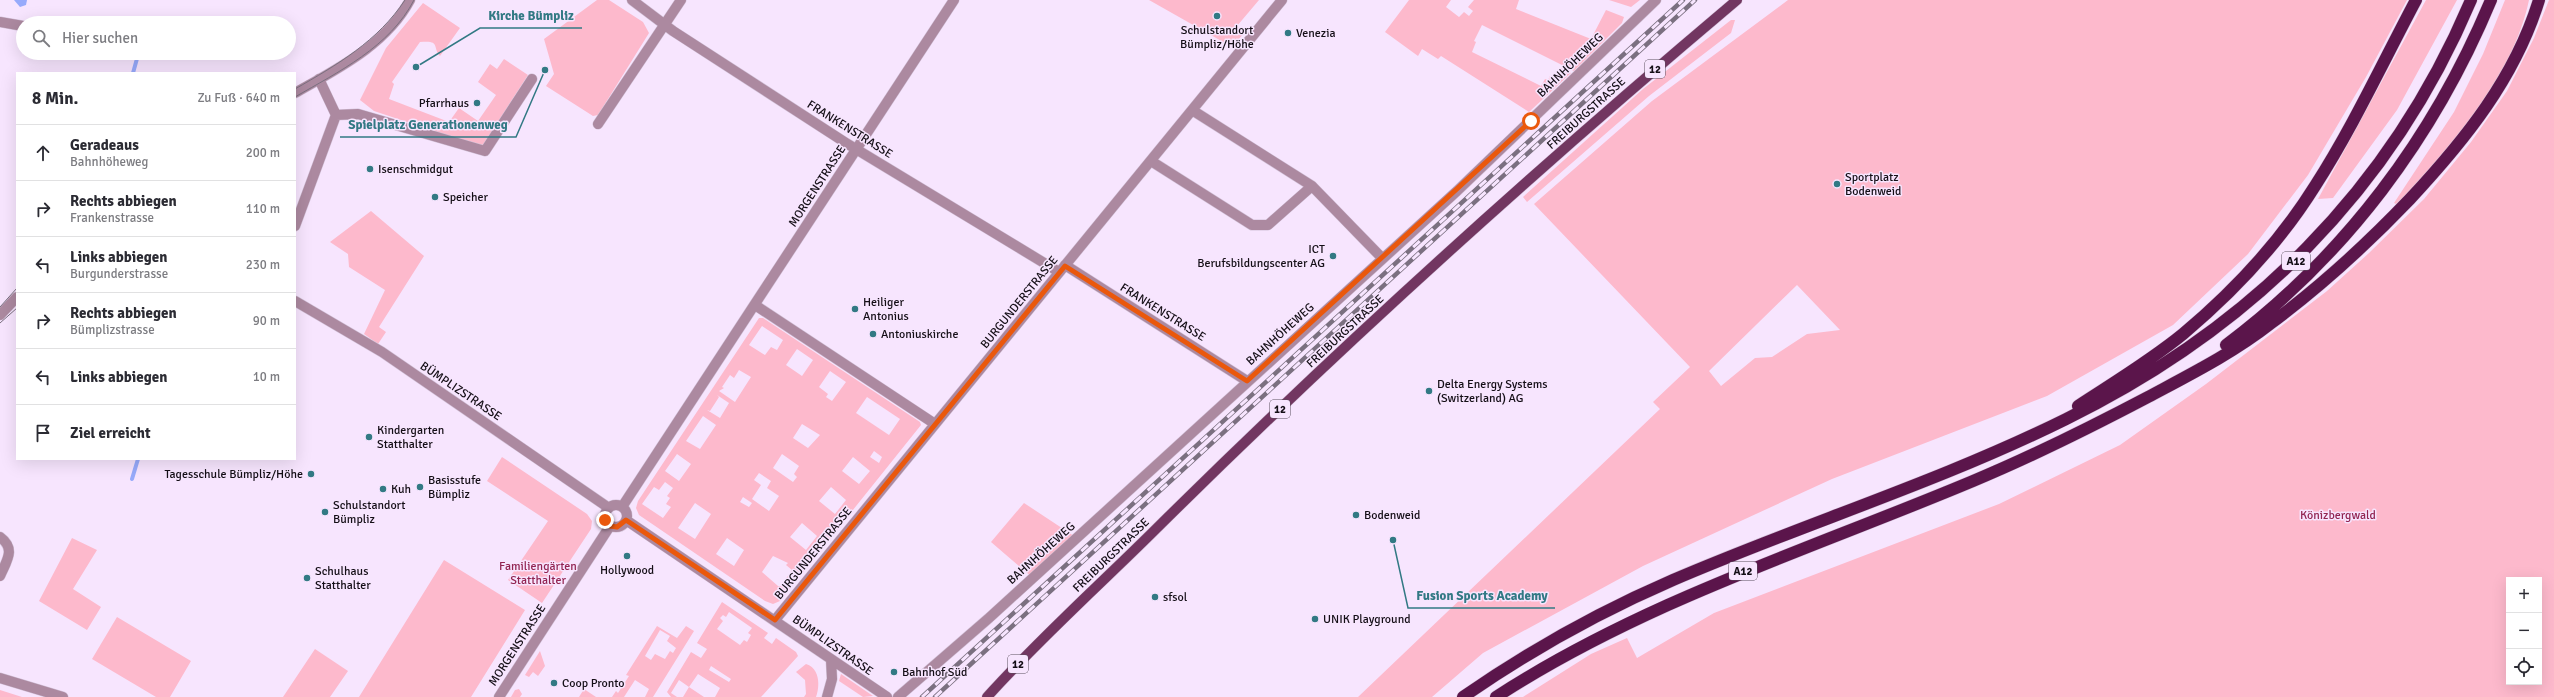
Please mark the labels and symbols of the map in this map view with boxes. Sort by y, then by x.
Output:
callout: Kirche Bümpliz [480,3,582,28]
text: Kirche Bümpliz [488,8,574,24]
marker: Schulstandort Bümpliz/Höhe [1212,11,1222,21]
place label: Schulstandort Bümpliz/Höhe [1180,23,1254,52]
place label: Venezia [1296,26,1336,41]
marker: Venezia [1283,28,1293,38]
street label: BAHNHÖHEWEG [1534,30,1607,101]
road number: 12 [1645,60,1665,78]
street label: FREIBURGSTRASSE [1544,74,1629,153]
place label: Pfarrhaus [419,96,469,111]
street label: FRANKENSTRASSE [804,97,895,162]
marker: Pfarrhaus [472,98,482,108]
callout: Spielplatz Generationenweg [340,112,516,137]
route start [1522,112,1540,130]
text: Spielplatz Generationenweg [348,117,508,133]
street label: MORGENSTRASSE [785,143,849,230]
place label: Isenschmidgut [378,162,453,177]
marker: Isenschmidgut [365,164,375,174]
place label: Sportplatz Bodenweid [1845,170,1901,199]
marker: Sportplatz Bodenweid [1832,179,1842,189]
place label: Speicher [443,190,488,205]
marker: Speicher [430,192,440,202]
place label: ICT Berufsbildungscenter AG [1197,242,1325,271]
marker: ICT Berufsbildungscenter AG [1328,251,1338,261]
road number: A12 [2282,252,2310,270]
street label: BURGUNDERSTRASSE [977,253,1062,352]
street label: FRANKENSTRASSE [1117,280,1208,345]
street label: FREIBURGSTRASSE [1303,291,1387,371]
place label: Heiliger Antonius [863,295,909,324]
street label: BAHNHÖHEWEG [1243,300,1317,369]
marker: Heiliger Antonius [850,304,860,314]
place label: Antoniuskirche [881,327,958,342]
marker: Antoniuskirche [868,329,878,339]
street label: BÜMPLIZSTRASSE [417,359,504,424]
place label: Delta Energy Systems (Switzerland) AG [1437,377,1547,406]
marker: Delta Energy Systems (Switzerland) AG [1424,386,1434,396]
road number: 12 [1270,400,1290,418]
place label: Kindergarten Statthalter [377,423,444,452]
marker: Kindergarten Statthalter [364,432,374,442]
place label: Tagesschule Bümpliz/Höhe [165,467,303,482]
marker: Tagesschule Bümpliz/Höhe [306,469,316,479]
place label: Basisstufe Bümpliz [428,473,481,502]
place label: Kuh [391,482,411,497]
marker: Basisstufe Bümpliz [415,482,425,492]
marker: Kuh [378,484,388,494]
place label: Schulstandort Bümpliz [333,498,406,527]
street label: BURGUNDERSTRASSE [771,504,856,603]
marker: Schulstandort Bümpliz [320,507,330,517]
place label: Bodenweid [1364,508,1420,523]
park label: Könizbergwald [2300,508,2376,523]
marker: Bodenweid [1351,510,1361,520]
route end [596,511,614,529]
street label: FREIBURGSTRASSE [1070,515,1153,596]
street label: BAHNHÖHEWEG [1004,519,1078,588]
marker: Hollywood [622,551,632,561]
park label: Familiengärten Statthalter [499,559,577,588]
road number: A12 [1729,562,1757,580]
place label: Hollywood [600,563,654,578]
place label: Schulhaus Statthalter [315,564,371,593]
marker: Schulhaus Statthalter [302,573,312,583]
callout: Fusion Sports Academy [1408,583,1555,608]
text: Fusion Sports Academy [1416,588,1548,604]
place label: sfsol [1163,590,1188,605]
marker: sfsol [1150,592,1160,602]
street label: MORGENSTRASSE [485,602,549,689]
street label: BÜMPLIZSTRASSE [789,612,876,679]
place label: UNIK Playground [1323,612,1411,627]
marker: UNIK Playground [1310,614,1320,624]
road number: 12 [1008,655,1028,673]
place label: Bahnhof Süd [902,665,967,680]
marker: Bahnhof Süd [889,667,899,677]
place label: Coop Pronto [562,676,625,691]
marker: Coop Pronto [549,678,559,688]

